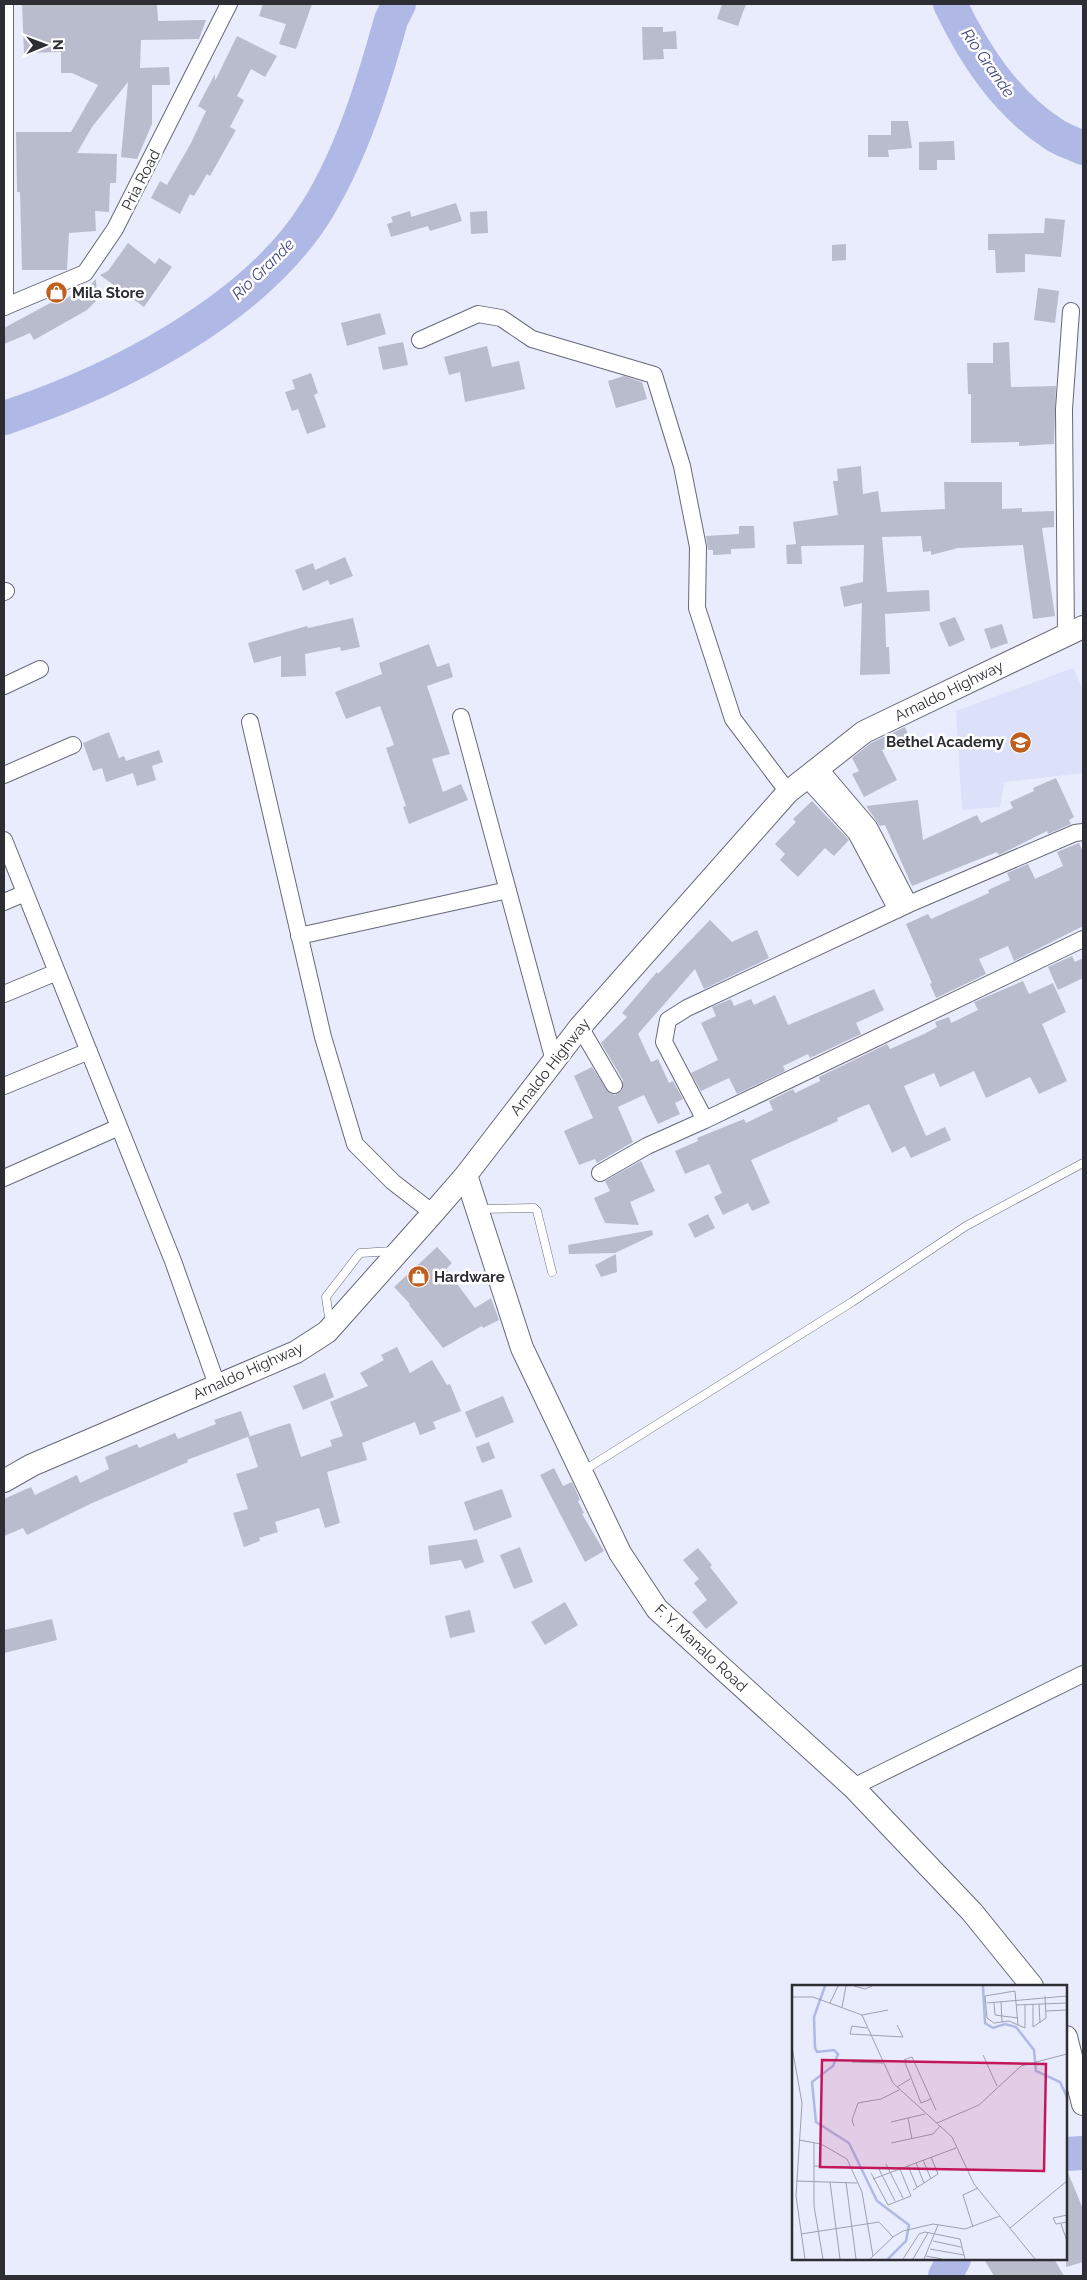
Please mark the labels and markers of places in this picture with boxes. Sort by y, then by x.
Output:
shop icon: Mila Store [44,281,68,305]
place label: Mila Store [72,284,144,302]
school or university icon: Bethel Academy [1008,730,1032,754]
place label: Bethel Academy [886,733,1005,751]
shop icon: Hardware [406,1265,430,1289]
place label: Hardware [434,1268,505,1286]

